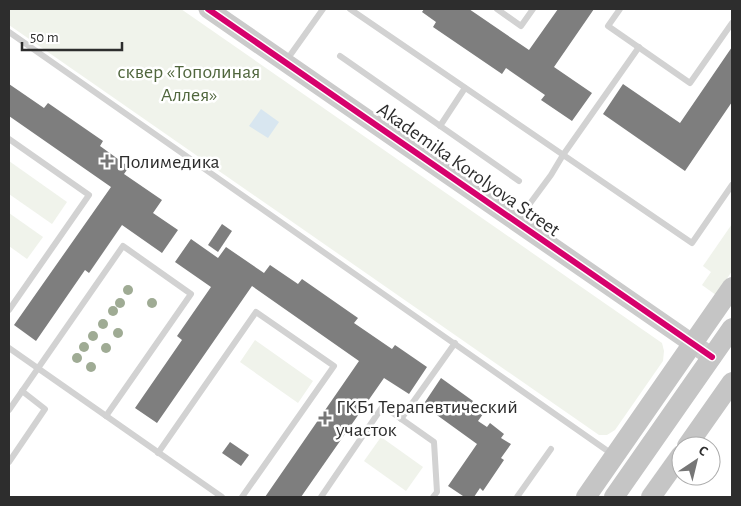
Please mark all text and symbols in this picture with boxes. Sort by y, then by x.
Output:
scale bar [22,20,122,52]
text: 50 m [30,30,59,45]
park label: сквер «Тополиная Аллея» [118,62,260,105]
street label: Akademika Korolyova Street [373,99,564,241]
place label: Полимедика [118,152,220,172]
marker: Полимедика [100,154,114,168]
place label: ГКБ1 Терапевтический участок [335,397,518,440]
marker: ГКБ1 Терапевтический участок [318,411,332,425]
north arrow [671,436,721,486]
text: С [696,443,710,459]

